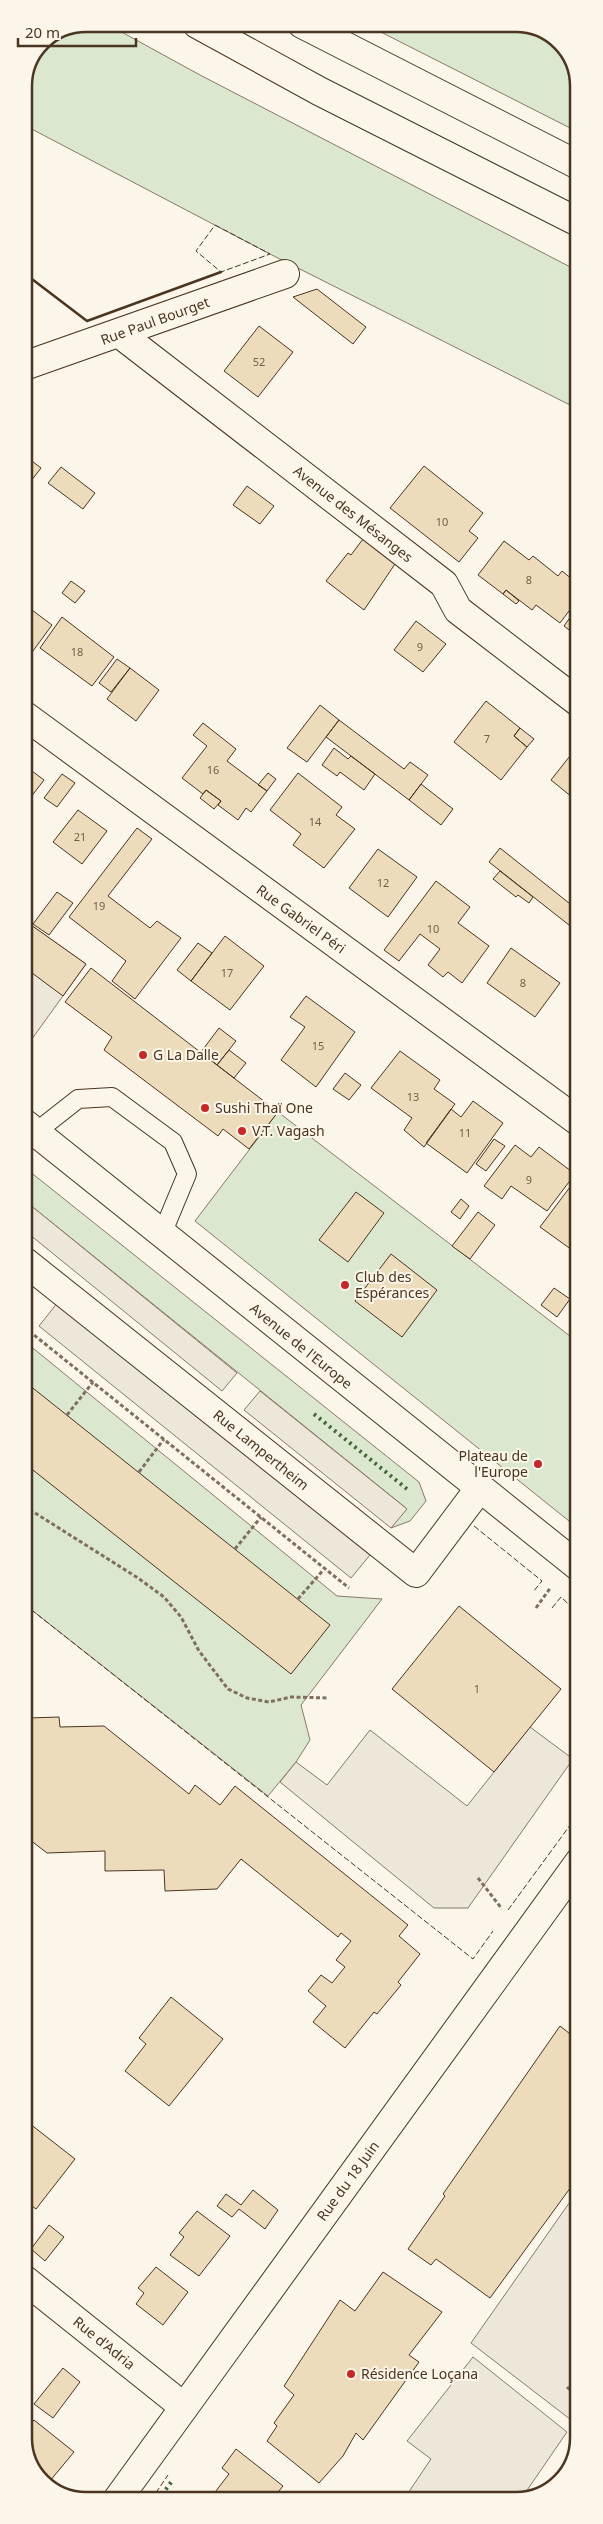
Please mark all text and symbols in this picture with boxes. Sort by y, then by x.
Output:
scale bar [18,15,135,47]
text: 20 m [25,22,60,42]
street label: Rue Paul Bourget [98,292,212,349]
house number: 52 [253,354,265,369]
street label: Avenue des Mésanges [290,461,417,566]
house number: 10 [436,514,448,529]
house number: 8 [526,572,532,587]
house number: 9 [417,639,423,654]
house number: 18 [71,644,83,659]
house number: 7 [484,731,490,746]
house number: 16 [207,762,219,777]
house number: 14 [309,814,322,829]
house number: 21 [74,829,86,844]
house number: 12 [377,875,389,890]
street label: Rue Gabriel Péri [253,880,350,957]
house number: 19 [93,898,105,913]
house number: 10 [427,921,439,936]
house number: 17 [221,965,233,980]
house number: 8 [520,975,526,990]
house number: 15 [312,1038,324,1053]
place label: G La Dalle [153,1045,219,1064]
marker: G La Dalle [137,1049,149,1061]
house number: 13 [407,1089,419,1104]
place label: Sushi Thaï One [215,1098,313,1117]
marker: Sushi Thaï One [199,1102,211,1114]
place label: V.T. Vagash [252,1121,325,1140]
marker: V.T. Vagash [236,1125,248,1137]
house number: 11 [459,1125,471,1140]
house number: 9 [526,1172,532,1187]
place label: Club des Espérances [355,1267,430,1302]
marker: Club des Espérances [339,1279,351,1291]
street label: Avenue de l'Europe [246,1298,357,1393]
street label: Rue Lampertheim [210,1405,313,1494]
place label: Plateau de l'Europe [458,1446,528,1481]
marker: Plateau de l'Europe [532,1458,544,1470]
house number: 1 [474,1681,480,1696]
street label: Rue du 18 Juin [312,2137,383,2224]
street label: Rue d'Adria [69,2312,139,2373]
place label: Résidence Loçana [361,2364,478,2383]
marker: Résidence Loçana [345,2368,357,2380]

